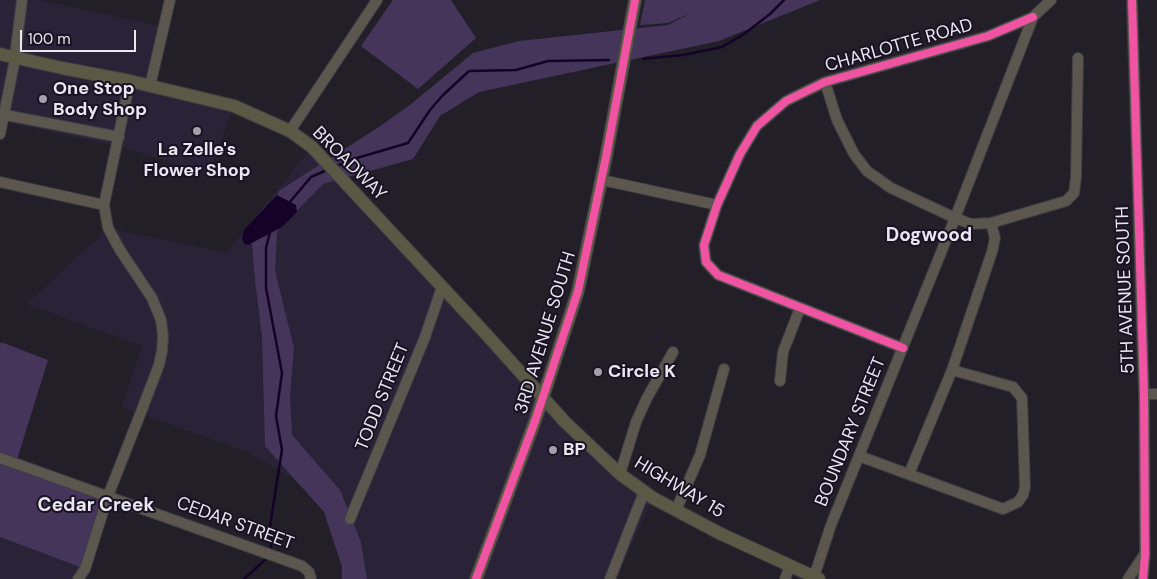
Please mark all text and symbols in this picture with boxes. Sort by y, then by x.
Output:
street label: CHARLOTTE ROAD [823,15,975,77]
scale bar [22,20,139,52]
text: 100 m [28,29,71,49]
place label: One Stop Body Shop [53,78,147,120]
marker: One Stop Body Shop [37,93,49,105]
street label: BROADWAY [308,123,390,205]
marker: La Zelle's Flower Shop [191,125,203,137]
place label: La Zelle's Flower Shop [143,139,251,182]
street label: 5TH AVENUE SOUTH [1112,206,1140,374]
district label: Dogwood [886,225,972,247]
street label: 3RD AVENUE SOUTH [511,249,581,417]
street label: TODD STREET [352,340,414,454]
street label: BOUNDARY STREET [811,354,891,510]
place label: Circle K [608,361,676,383]
marker: Circle K [592,366,604,378]
place label: BP [563,439,586,461]
marker: BP [547,444,559,456]
street label: HIGHWAY 15 [630,453,728,523]
street label: CEDAR STREET [173,493,297,555]
district label: Cedar Creek [38,495,154,517]

